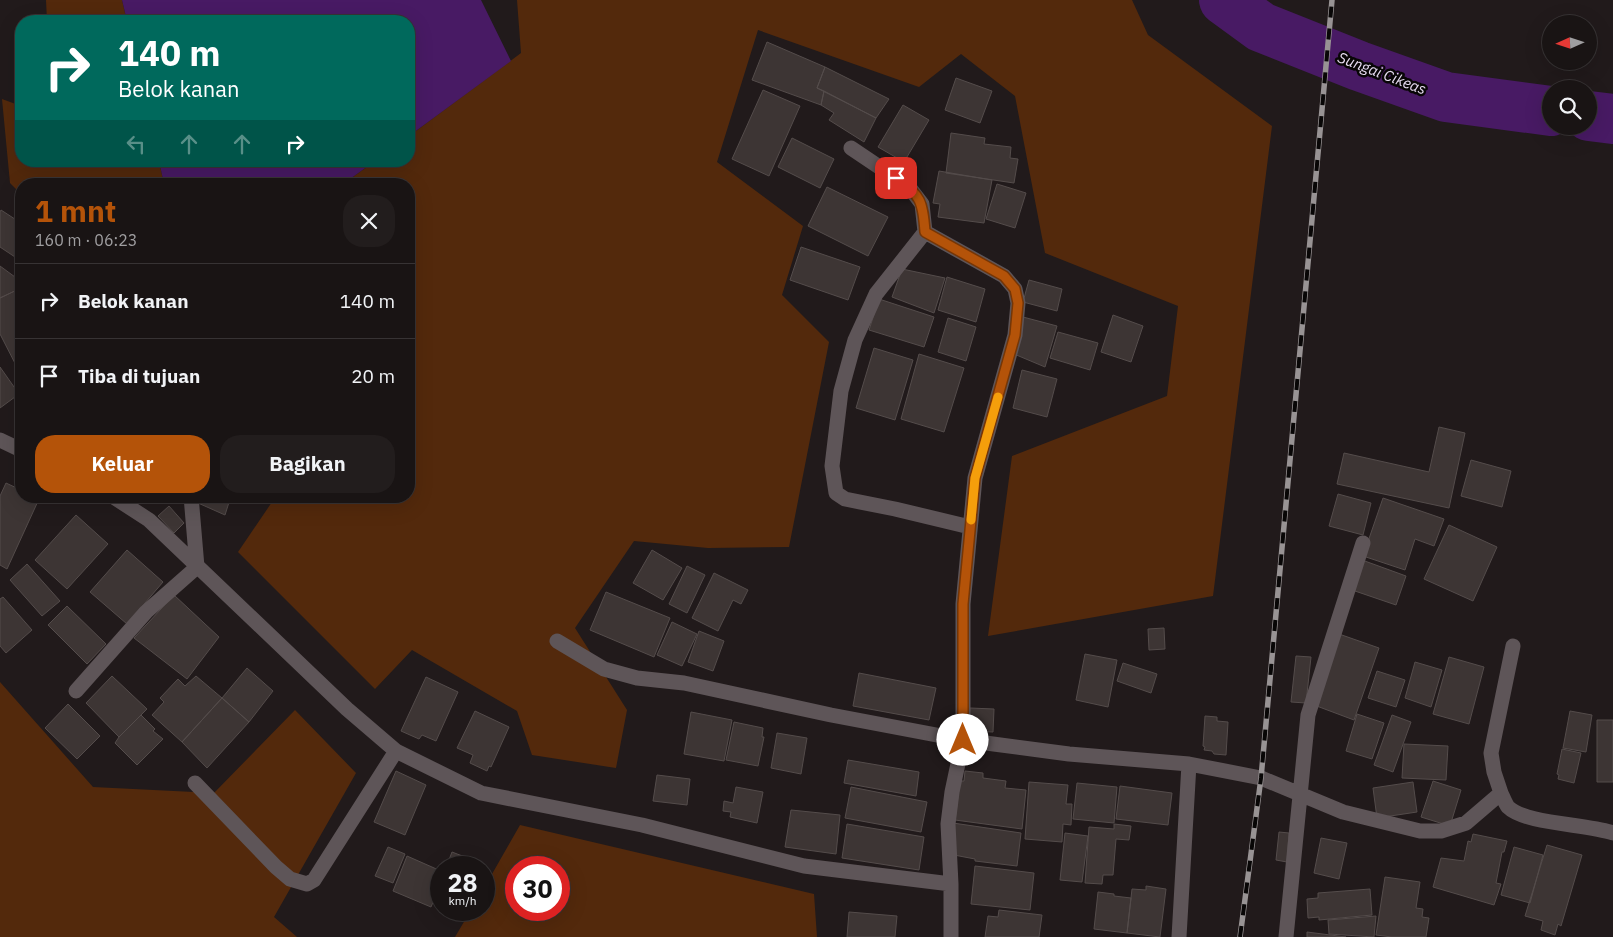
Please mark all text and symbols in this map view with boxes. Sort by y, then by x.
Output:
north arrow [1542,15,1598,70]
map controls [1542,15,1597,135]
text: 140 m [118,30,221,76]
icon: right [35,35,100,100]
water label: Sungai Cikeas [1335,47,1429,99]
text: Belok kanan [118,74,240,103]
button: search [1542,80,1597,135]
icon: left [122,130,150,158]
icon: ahead [175,130,203,158]
icon: ahead [228,130,256,158]
icon: right [281,130,309,158]
pin [875,157,917,199]
icon: arrive [882,164,910,192]
text: 1 mnt [35,191,116,230]
button: close [343,195,395,247]
text: 160 m · 06:23 [35,230,137,250]
icon: right [35,287,63,315]
text: Belok kanan [78,289,189,313]
text: 140 m [340,289,395,313]
icon: arrive [35,362,63,390]
text: Tiba di tujuan [78,364,200,388]
text: 20 m [351,364,395,388]
button: Keluar [35,435,210,493]
button: Bagikan [220,435,395,493]
position arrow [936,713,988,765]
speed limit sign: 30 [505,856,570,921]
text: 28 [447,866,478,899]
text: km/h [448,893,477,908]

